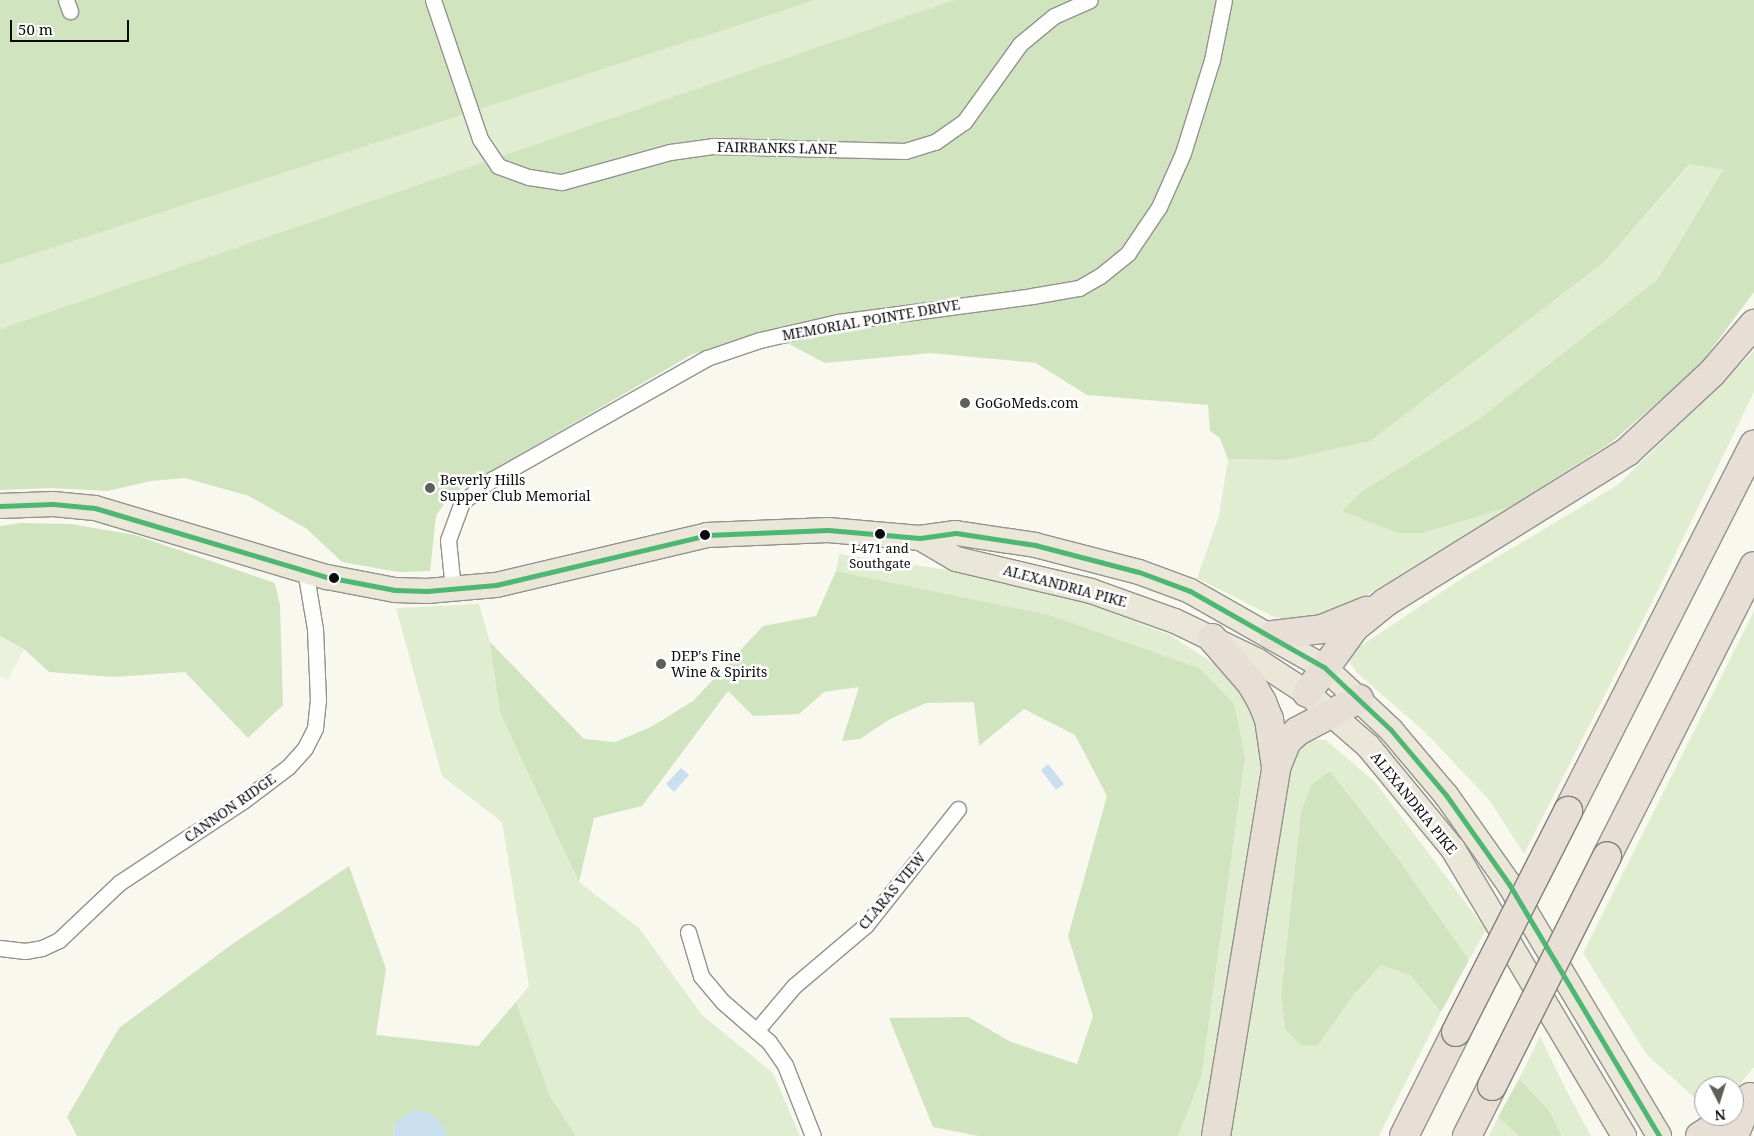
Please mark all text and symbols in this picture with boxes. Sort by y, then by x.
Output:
scale bar [12,10,131,42]
text: 50 m [18,19,53,39]
street label: FAIRBANKS LANE [717,139,837,157]
street label: MEMORIAL POINTE DRIVE [781,296,961,344]
place label: GoGoMeds.com [975,395,1078,411]
marker: GoGoMeds.com [959,397,971,409]
place label: Beverly Hills Supper Club Memorial [440,472,591,504]
marker: Beverly Hills Supper Club Memorial [424,482,436,494]
marker: I-471 and Southgate [875,529,885,539]
unlabelled marker [700,530,710,540]
place label: I-471 and Southgate [849,541,911,572]
street label: ALEXANDRIA PIKE [1001,561,1129,611]
unlabelled marker [329,573,339,583]
place label: DEP's Fine Wine & Spirits [671,648,767,680]
marker: DEP's Fine Wine & Spirits [655,658,667,670]
street label: ALEXANDRIA PIKE [1367,748,1461,858]
street label: CANNON RIDGE [181,770,279,846]
street label: CLARAS VIEW [855,849,929,933]
north arrow [1694,1076,1744,1126]
text: N [1714,1105,1727,1125]

